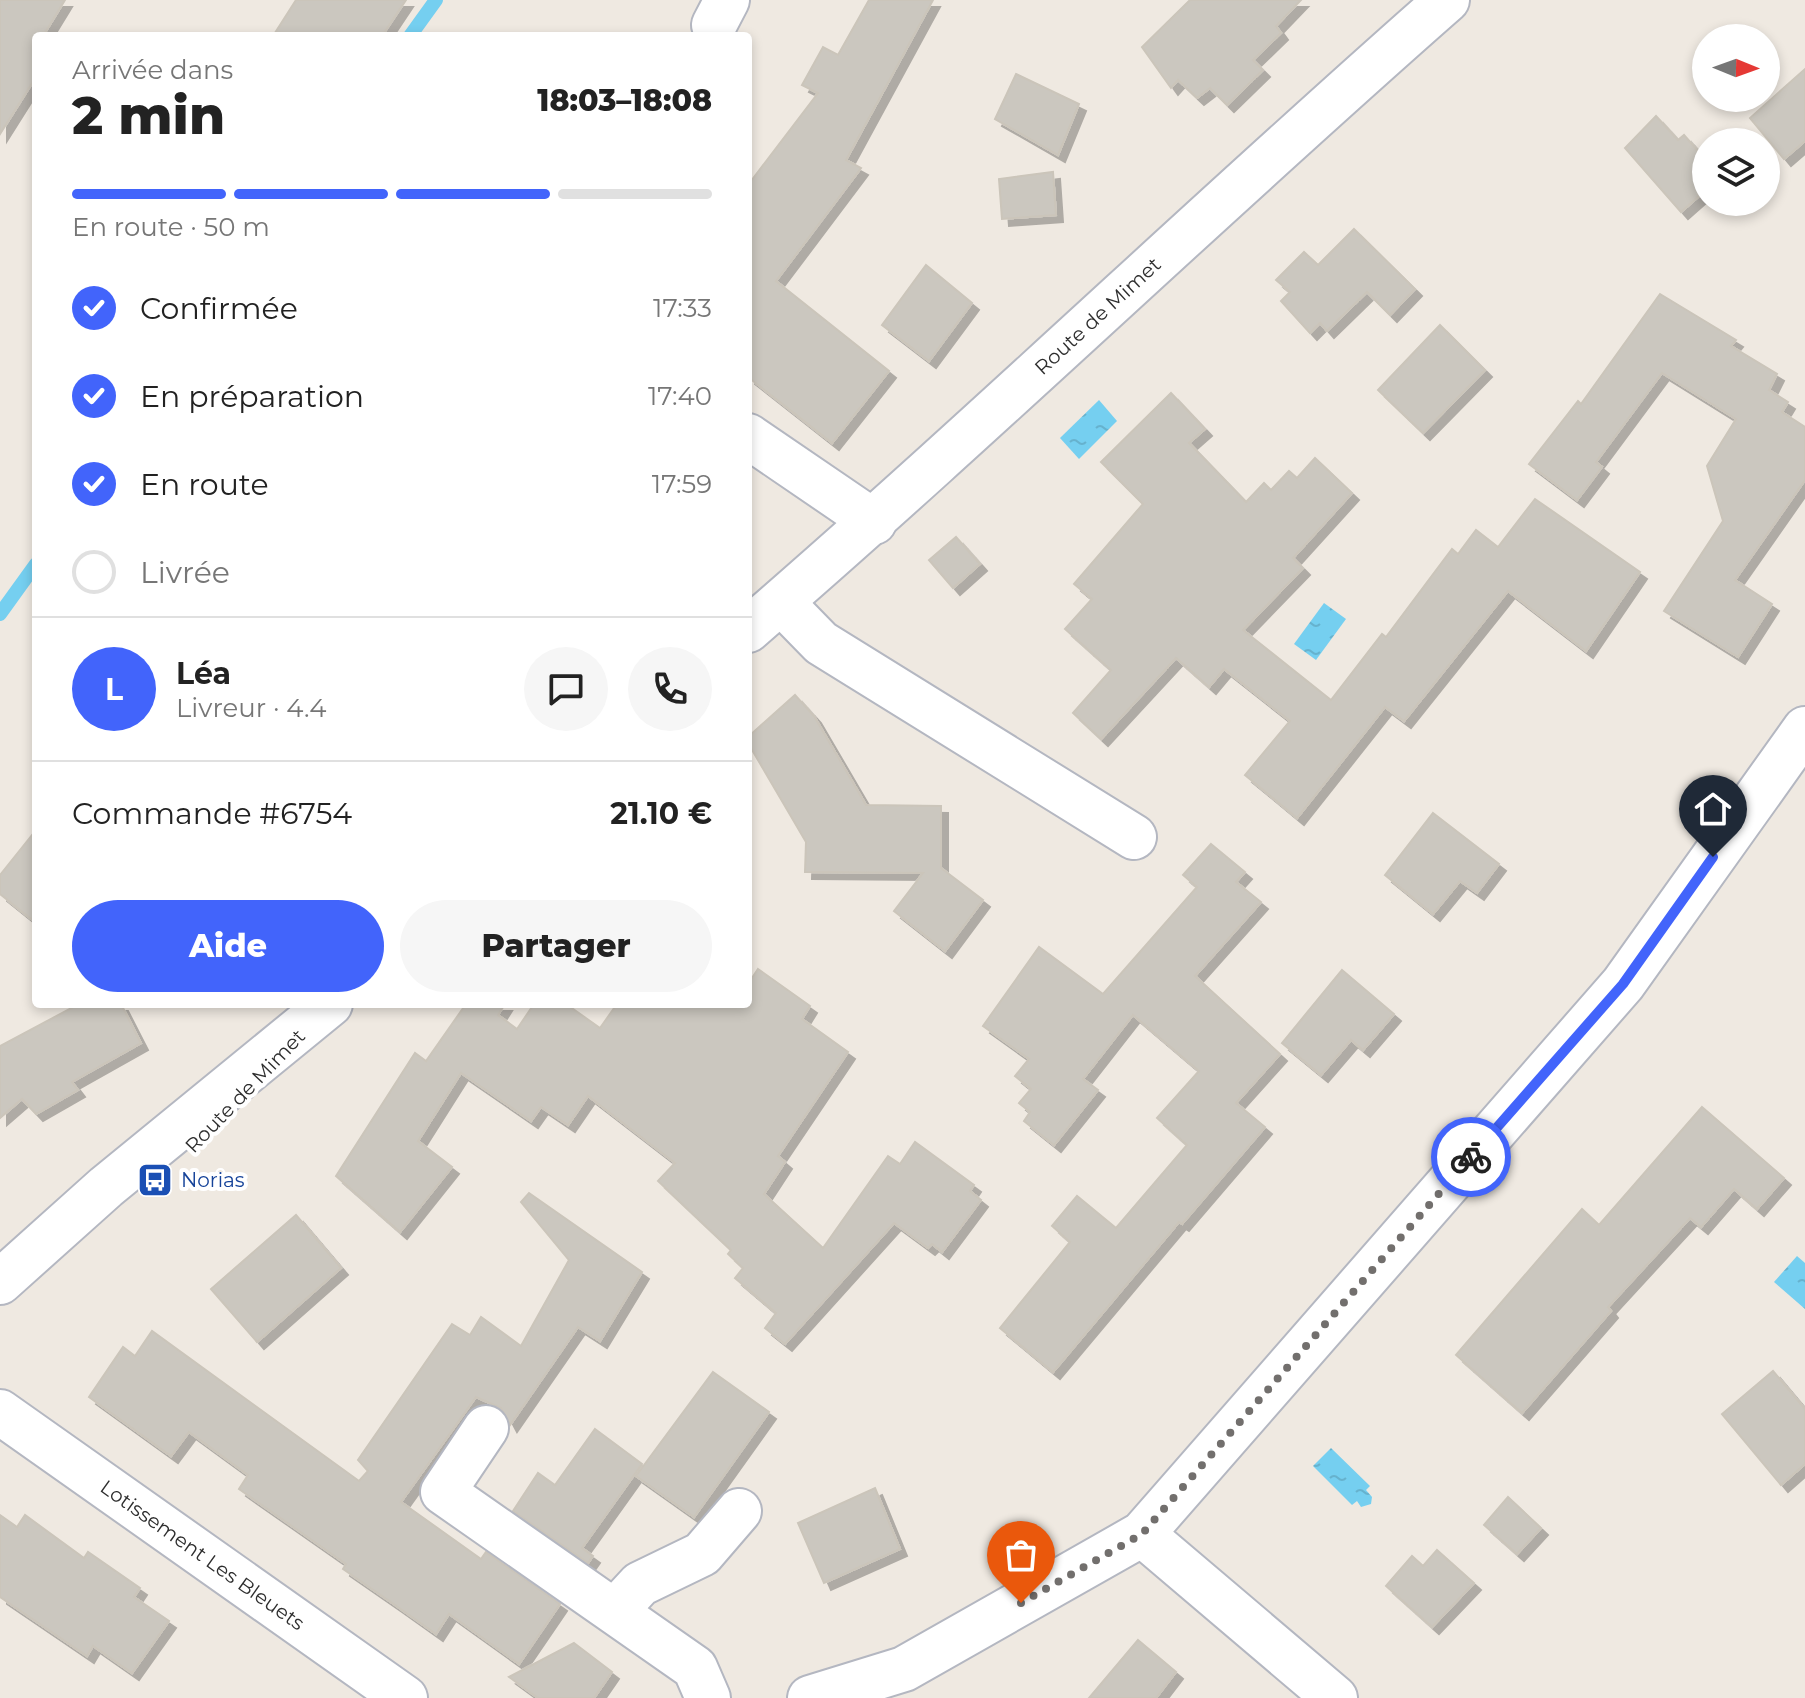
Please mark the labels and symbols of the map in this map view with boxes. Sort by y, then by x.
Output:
north arrow [1692,24,1780,112]
street label: Route de Mimet [1030,252,1166,380]
pin [1679,775,1747,857]
street label: Route de Mimet [180,1024,310,1158]
courier [1431,1117,1511,1197]
bus stop icon: Norias [136,1161,174,1199]
place label: Norias [181,1168,245,1192]
street label: Lotissement Les Bleuets [96,1475,309,1635]
pin [987,1521,1055,1603]

